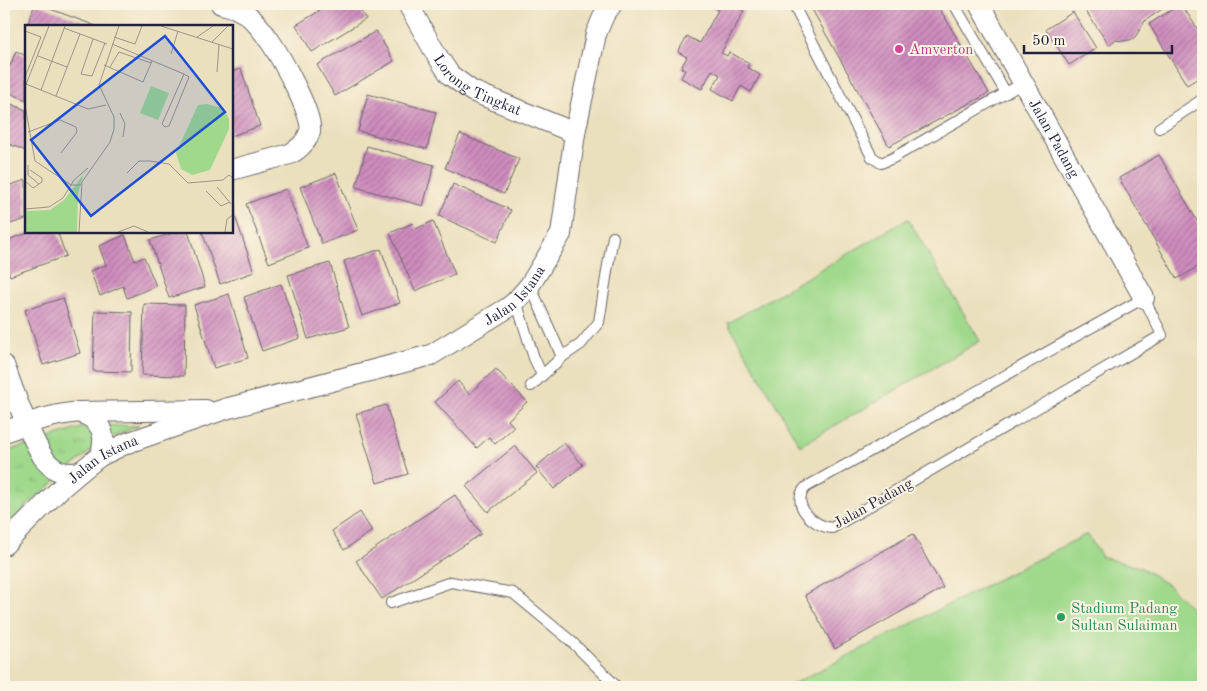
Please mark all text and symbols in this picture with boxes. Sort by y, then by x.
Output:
scale bar [1024,22,1172,54]
inset map [25,25,232,232]
text: 50 m [1032,34,1066,49]
marker: Amverton [893,43,905,55]
place label: Amverton [909,43,973,58]
street label: Lorong Tingkat [430,52,523,119]
street label: Jalan Padang [1025,97,1081,181]
street label: Jalan Istana [482,263,549,329]
street label: Jalan Istana [66,434,141,488]
street label: Jalan Padang [832,477,916,532]
place label: Stadium Padang Sultan Sulaiman [1071,602,1178,634]
marker: Stadium Padang Sultan Sulaiman [1055,611,1067,623]

